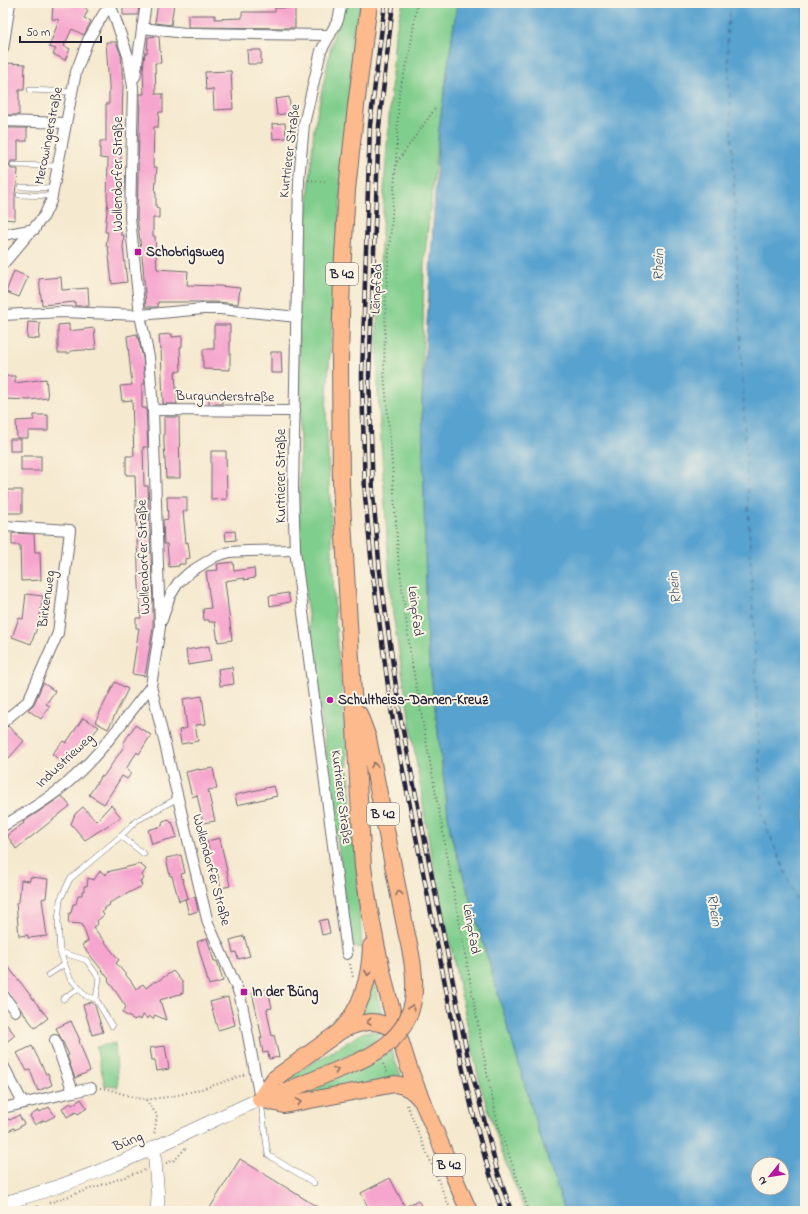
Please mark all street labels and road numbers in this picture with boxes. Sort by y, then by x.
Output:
street label: Merowingerstraße [29,85,70,187]
street label: Kurtrierer Straße [274,102,306,199]
street label: Wollendorfer Straße [108,116,129,231]
road number: B 42 [326,263,358,285]
street label: Leinpfad [365,263,389,315]
street label: Burgunderstraße [174,386,275,409]
street label: Kurtrierer Straße [271,428,292,523]
street label: Wollendorfer Straße [131,499,156,615]
street label: Birkenweg [32,569,62,630]
street label: Leinpfad [402,585,429,637]
street label: Industrieweg [31,729,99,794]
street label: Kurtrierer Straße [325,749,357,846]
road number: B 42 [367,803,399,825]
street label: Wollendorfer Straße [186,812,236,929]
street label: Leinpfad [456,902,486,956]
street label: Büng [109,1126,147,1159]
road number: B 42 [433,1154,465,1176]

